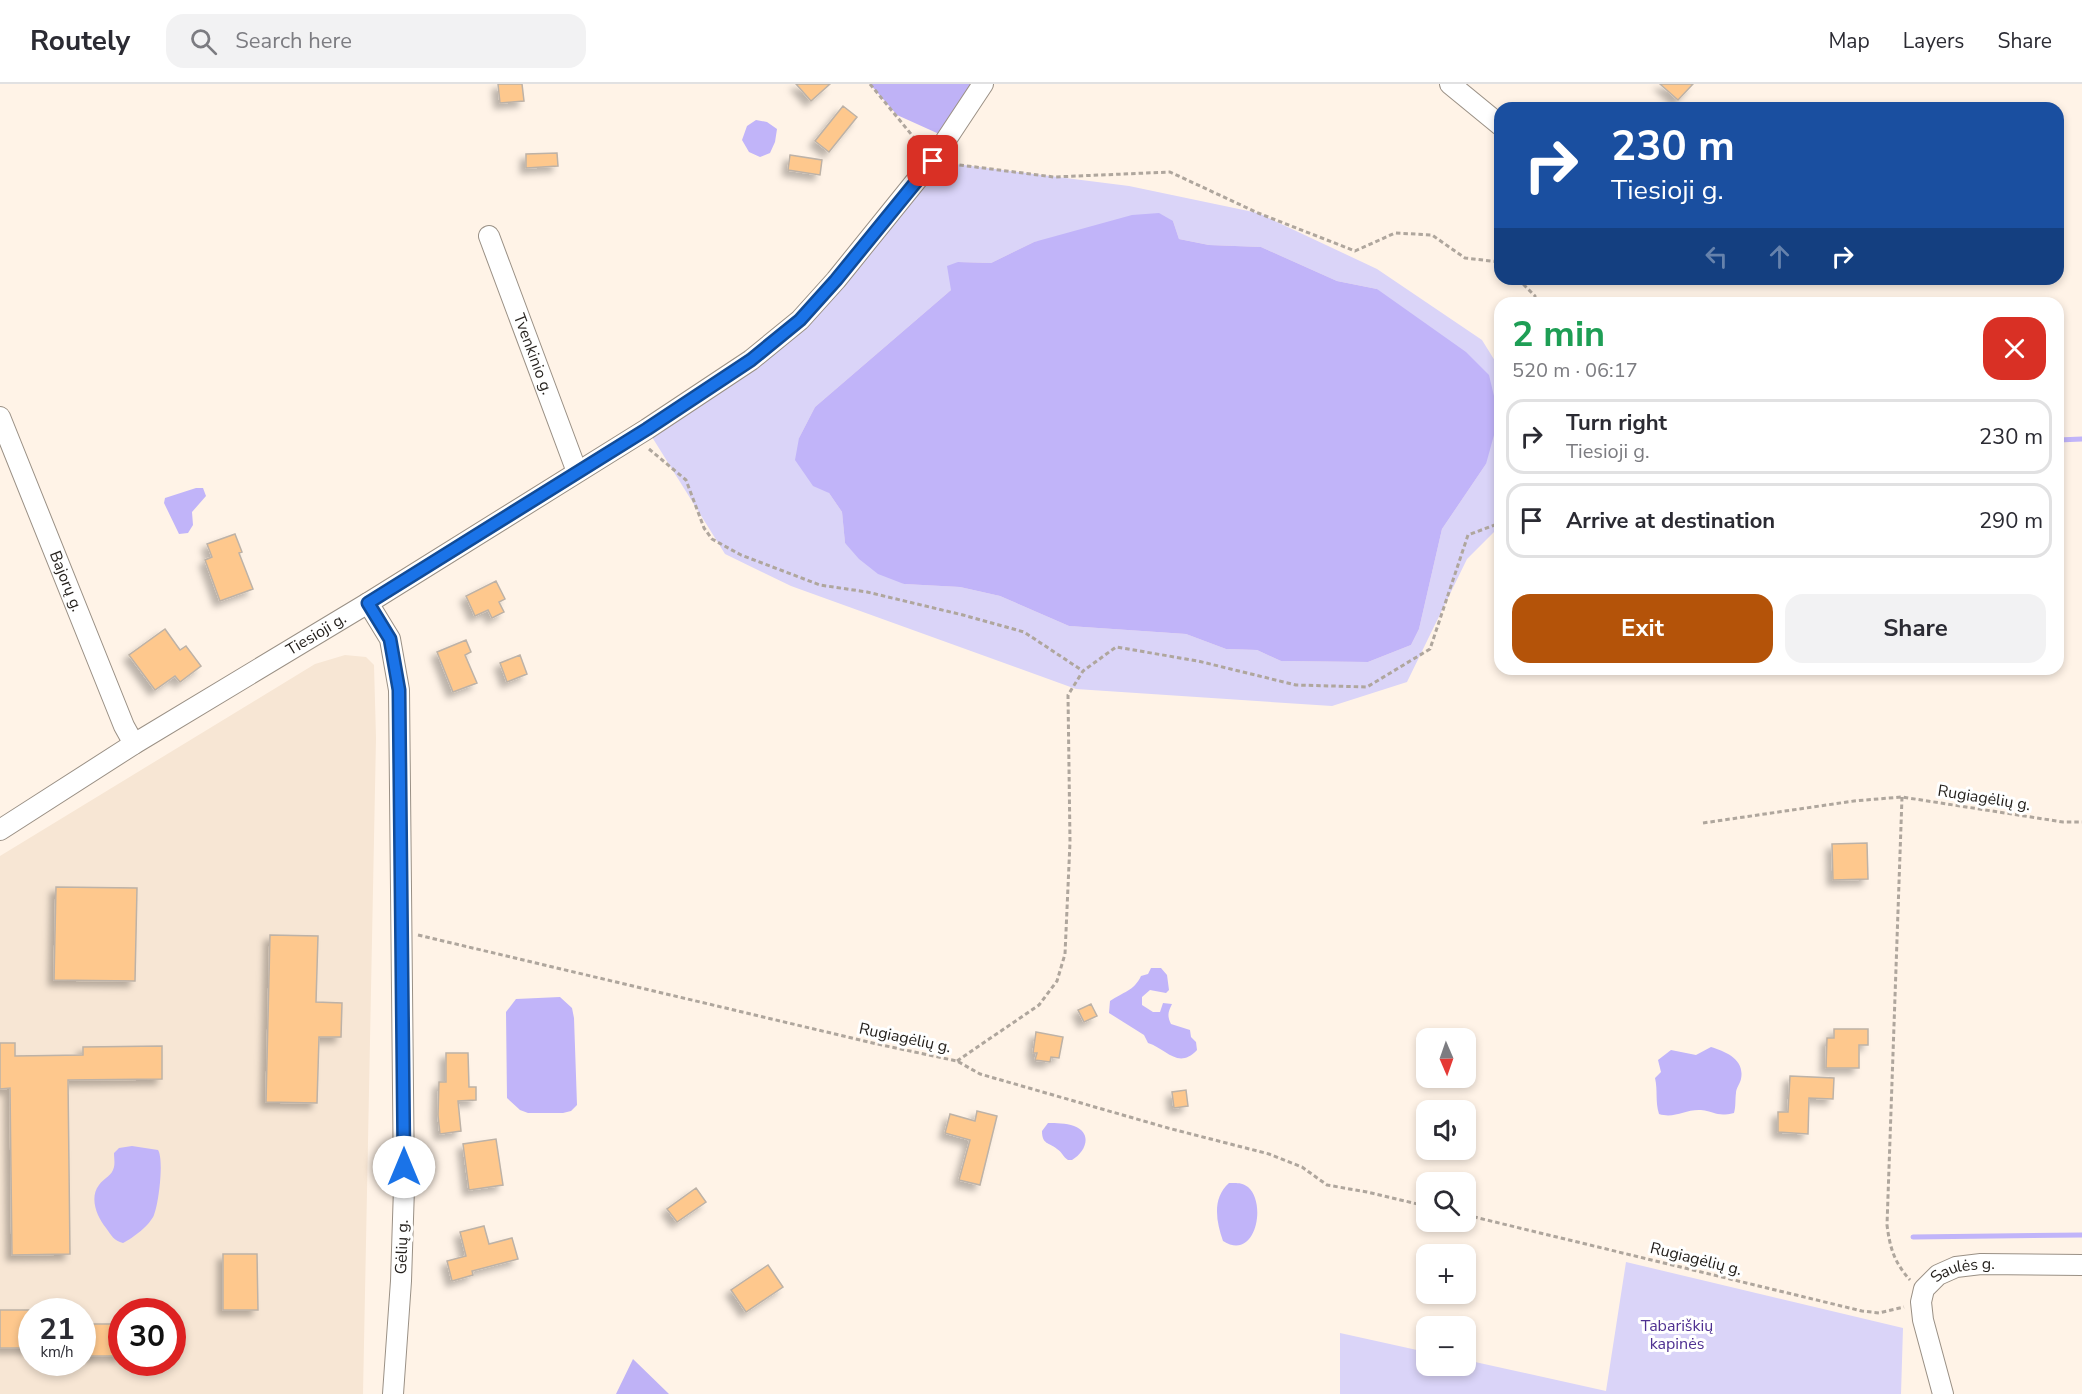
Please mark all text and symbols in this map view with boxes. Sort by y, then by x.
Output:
search box [166,14,586,68]
text: Routely [30,22,130,60]
icon: search [187,25,220,58]
text: Search here [235,26,352,56]
text: Map [1828,27,1870,55]
text: Layers [1903,27,1964,55]
text: Share [1997,27,2052,55]
text: 230 m [1611,118,1735,175]
icon: right [1512,126,1590,204]
pin [907,135,958,186]
icon: arrive [916,144,949,177]
text: Tiesioji g. [1611,172,1724,209]
icon: left [1700,240,1733,273]
icon: ahead [1763,240,1796,273]
icon: right [1826,240,1859,273]
street label: Tvenkinio g. [508,310,558,398]
text: 2 min [1512,310,1605,359]
button: close [1983,317,2046,380]
text: 520 m · 06:17 [1512,357,1638,384]
text: Turn right [1566,408,1667,438]
icon: right [1515,420,1548,453]
text: 230 m [1979,422,2043,452]
text: Tiesioji g. [1566,438,1649,465]
icon: arrive [1515,504,1548,537]
text: Arrive at destination [1566,506,1775,536]
text: 290 m [1979,506,2043,536]
street label: Bajorų g. [44,548,88,615]
button: Exit [1512,594,1773,663]
button: Share [1785,594,2046,663]
street label: Tiesioji g. [282,608,351,661]
street label: Rugiagėlių g. [1936,780,2032,816]
street label: Rugiagėlių g. [857,1017,953,1059]
north arrow [1416,1028,1476,1088]
map controls [1416,1028,1476,1376]
button: sound [1416,1100,1476,1160]
position arrow [372,1135,436,1199]
button: search [1416,1172,1476,1232]
street label: Gėlių g. [390,1219,414,1275]
street label: Rugiagėlių g. [1648,1237,1744,1281]
button: + [1416,1244,1476,1304]
street label: Saulės g. [1926,1253,1995,1287]
speed limit sign: 30 [108,1298,186,1376]
text: 21 [39,1309,75,1350]
park label: Tabariškių kapinės [1641,1315,1713,1355]
button: − [1416,1316,1476,1376]
text: km/h [40,1342,74,1362]

